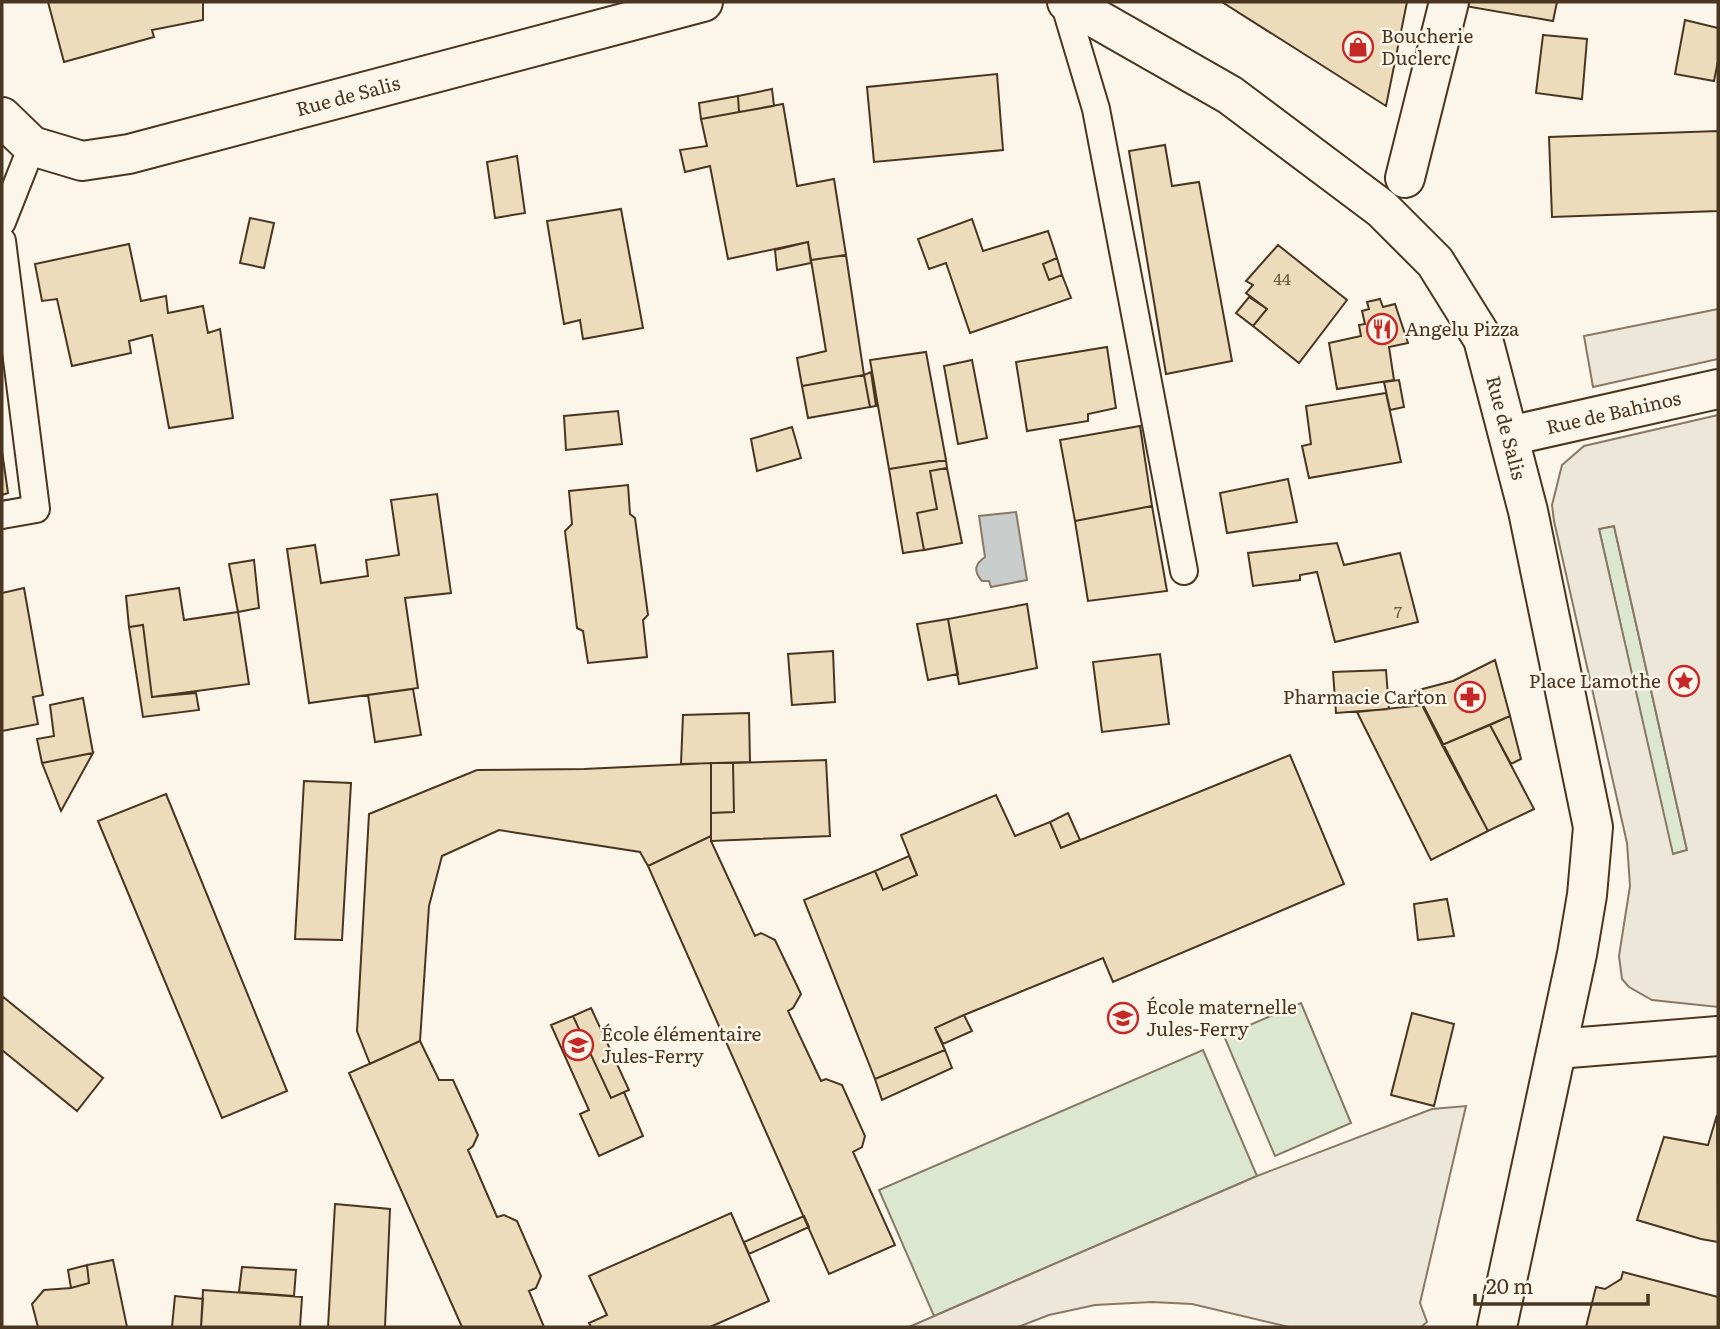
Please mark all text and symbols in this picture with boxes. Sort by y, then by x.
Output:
place label: Boucherie Duclerc [1381,21,1473,71]
shop icon: Boucherie Duclerc [1341,30,1375,64]
street label: Rue de Salis [293,68,403,122]
house number: 44 [1273,266,1291,290]
restaurant icon: Angelu Pizza [1365,312,1399,346]
place label: Angelu Pizza [1405,314,1520,342]
street label: Rue de Salis [1480,372,1534,483]
street label: Rue de Bahinos [1543,383,1684,440]
house number: 7 [1394,599,1402,623]
place icon: Place Lamothe [1667,664,1701,698]
place label: Place Lamothe [1529,666,1661,694]
pharmacy icon: Pharmacie Carton [1453,680,1487,714]
place label: Pharmacie Carton [1283,682,1447,710]
place label: École maternelle Jules-Ferry [1146,992,1297,1042]
school or university icon: École maternelle Jules-Ferry [1106,1001,1140,1035]
place label: École élémentaire Jules-Ferry [601,1019,761,1069]
school or university icon: École élémentaire Jules-Ferry [561,1028,595,1062]
scale bar [1475,1262,1648,1306]
text: 20 m [1486,1269,1533,1300]

